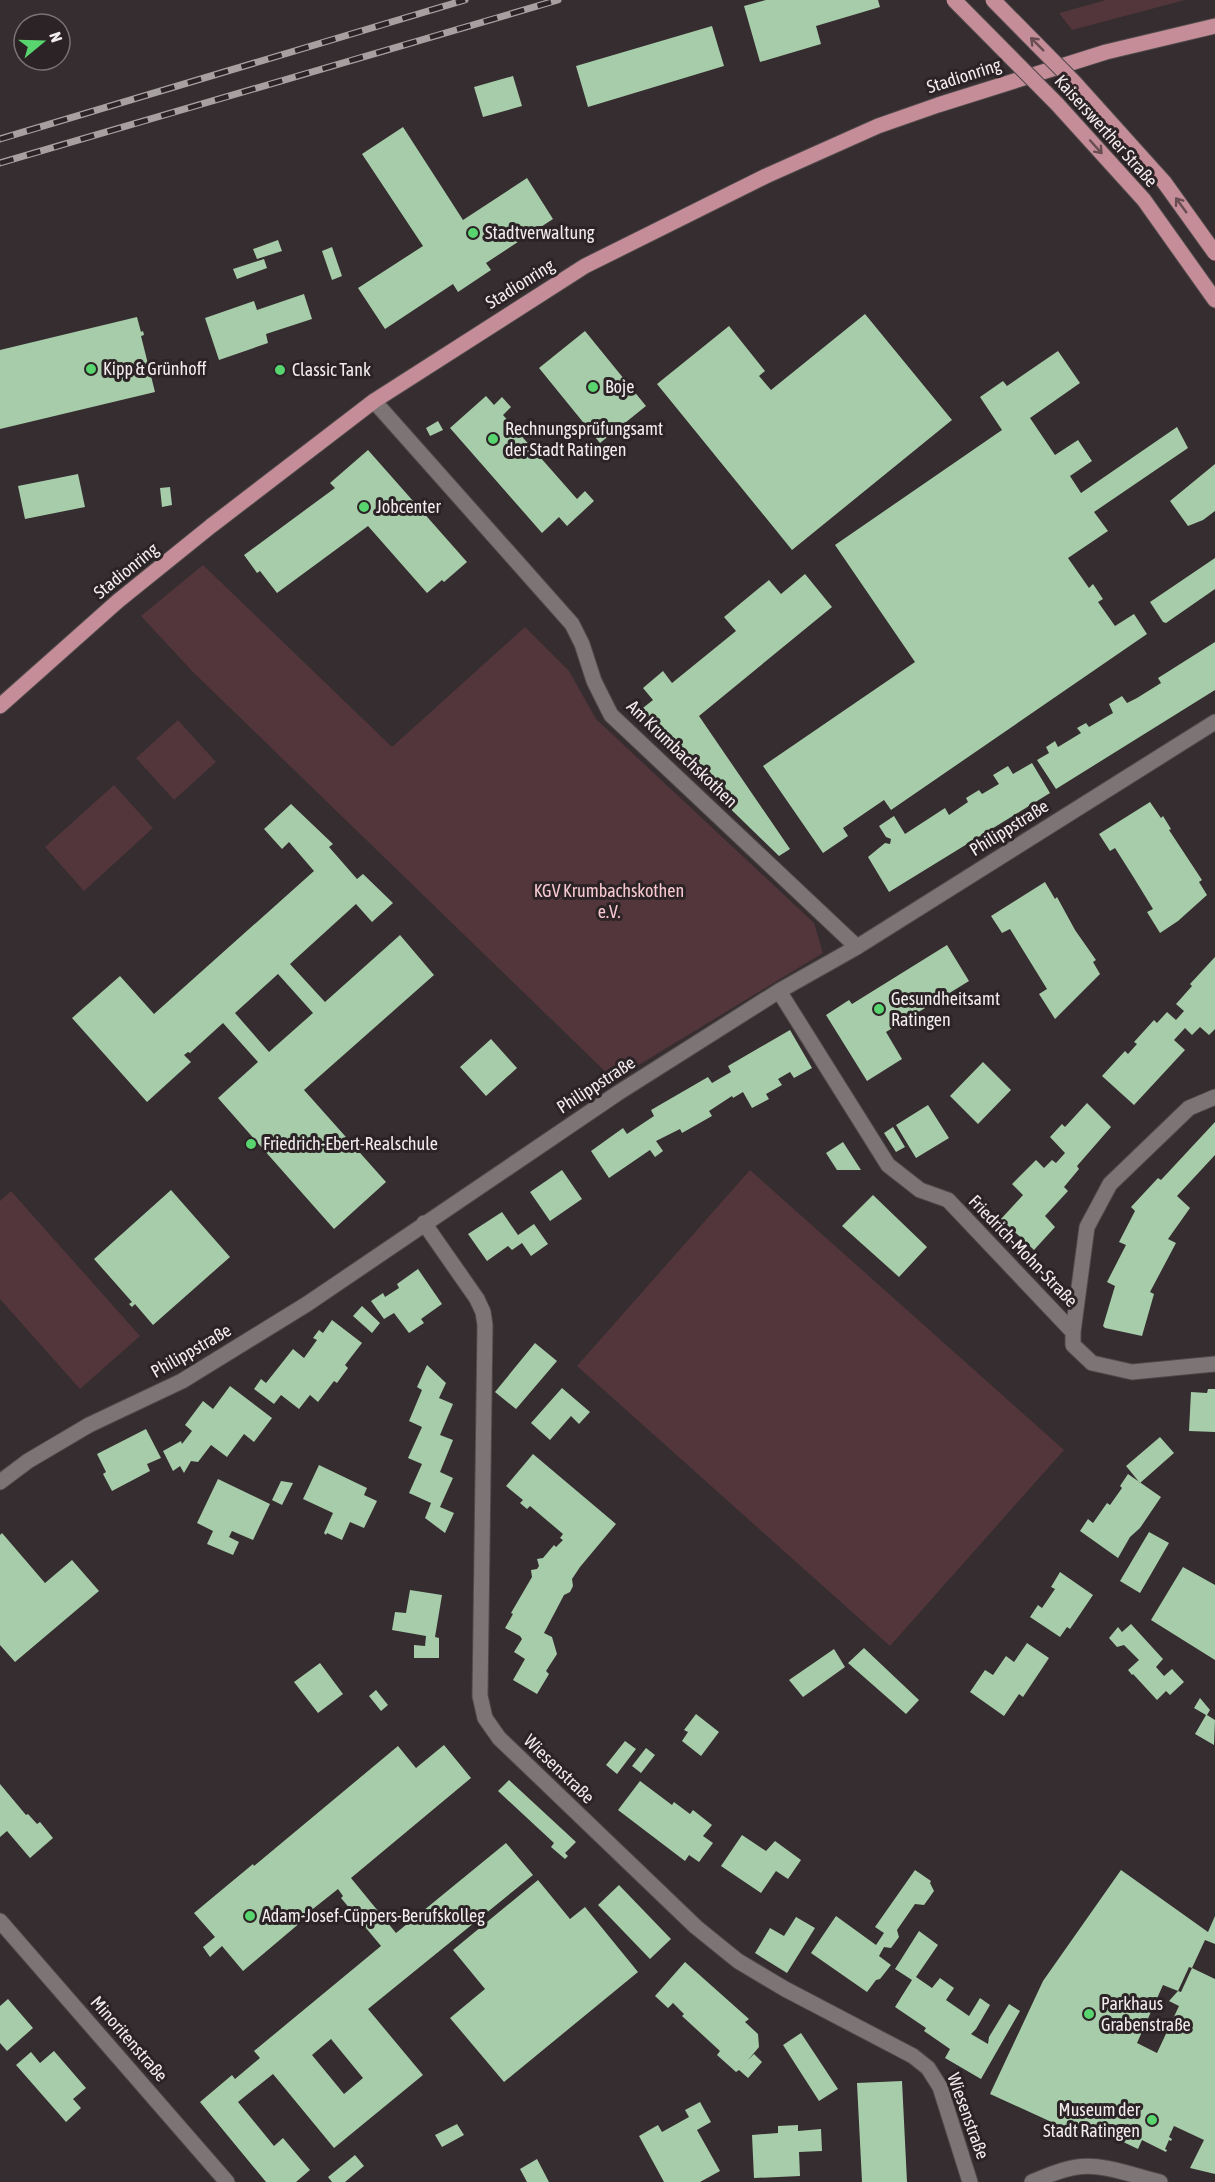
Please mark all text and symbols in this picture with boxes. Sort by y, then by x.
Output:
north arrow [12,12,72,72]
text: N [46,30,66,45]
one-way arrow [1030,37,1045,52]
street label: Stadionring [924,54,1004,97]
street label: Kaiserswerther Straße [1051,70,1162,191]
one-way arrow [1089,140,1103,155]
one-way arrow [1175,198,1187,214]
place label: Stadtverwaltung [485,222,595,243]
marker: Stadtverwaltung [466,226,480,240]
street label: Stadionring [482,254,558,313]
place label: Kipp & Grünhoff [103,358,207,379]
place label: Classic Tank [292,359,371,380]
marker: Kipp & Grünhoff [84,362,98,376]
marker: Classic Tank [273,363,287,377]
place label: Boje [605,376,634,397]
marker: Boje [586,380,600,394]
place label: Rechnungsprüfungsamt der Stadt Ratingen [505,418,663,460]
marker: Rechnungsprüfungsamt der Stadt Ratingen [486,432,500,446]
place label: Jobcenter [376,496,441,517]
marker: Jobcenter [357,500,371,514]
street label: Stadionring [89,538,162,603]
street label: Am Krumbachskothen [623,696,742,812]
street label: Philippstraße [965,795,1052,860]
park label: KGV Krumbachskothen e.V. [534,880,684,922]
place label: Gesundheitsamt Ratingen [891,988,1000,1030]
marker: Gesundheitsamt Ratingen [872,1002,886,1016]
street label: Philippstraße [553,1051,639,1118]
place label: Friedrich-Ebert-Realschule [263,1133,438,1154]
marker: Friedrich-Ebert-Realschule [244,1137,258,1151]
street label: Friedrich-Mohn-Straße [965,1190,1082,1311]
street label: Philippstraße [147,1319,235,1382]
street label: Wiesenstraße [520,1730,599,1807]
place label: Adam-Josef-Cüppers-Berufskolleg [262,1905,485,1926]
marker: Adam-Josef-Cüppers-Berufskolleg [243,1909,257,1923]
street label: Minoritenstraße [87,1992,172,2086]
place label: Parkhaus Grabenstraße [1101,1993,1191,2035]
marker: Parkhaus Grabenstraße [1082,2007,1096,2021]
street label: Wiesenstraße [943,2070,994,2162]
place label: Museum der Stadt Ratingen [1043,2099,1141,2141]
marker: Museum der Stadt Ratingen [1145,2113,1159,2127]

